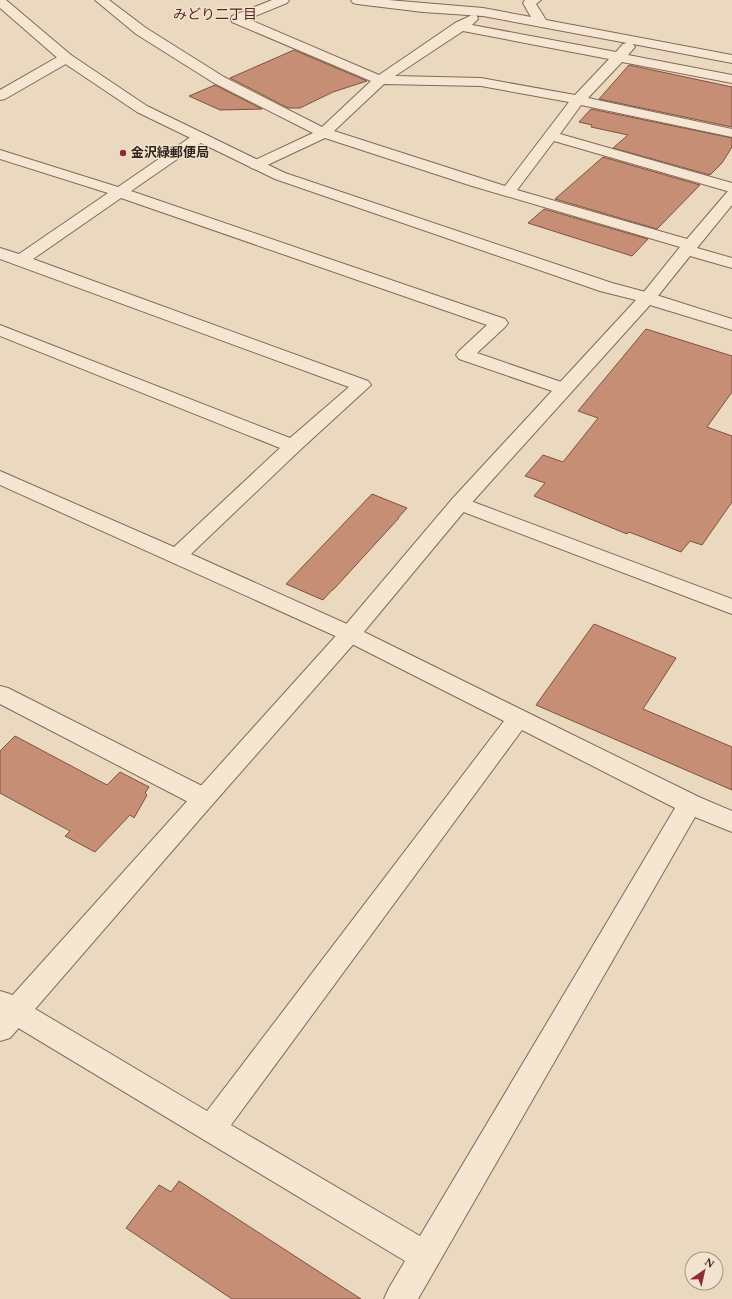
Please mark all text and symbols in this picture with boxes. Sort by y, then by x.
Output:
district label: みどり二丁目 [173,4,257,25]
place label: 金沢緑郵便局 [131,143,209,163]
marker: 金沢緑郵便局 [118,148,128,158]
north arrow [684,1251,724,1291]
text: N [701,1254,718,1273]

